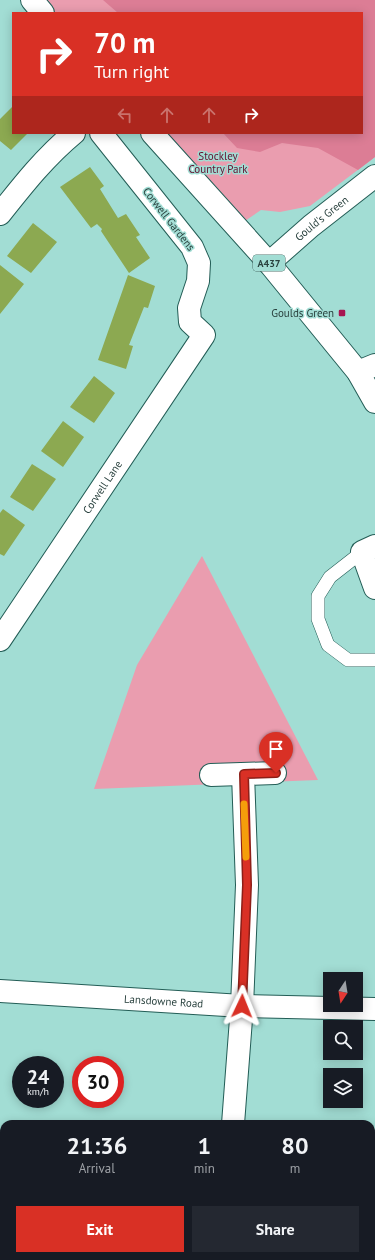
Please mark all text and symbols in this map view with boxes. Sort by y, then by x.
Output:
text: 70 m [94,24,155,61]
icon: right [28,28,80,80]
text: Turn right [94,60,169,83]
icon: left [114,104,136,126]
icon: ahead [156,104,178,126]
icon: ahead [198,104,220,126]
icon: right [240,104,262,126]
park label: Stockley Country Park [188,149,248,176]
street label: Corwell Gardens [140,185,198,254]
street label: Gould's Green [292,193,351,244]
road number: A437 [253,255,285,271]
place label: Goulds Green [271,306,334,320]
marker: Goulds Green [337,308,347,318]
street label: Corwell Lane [80,457,125,516]
pin [259,732,293,773]
icon: arrive [265,738,287,760]
north arrow [323,972,363,1012]
map controls [323,972,363,1108]
position arrow [221,985,263,1027]
street label: Lansdowne Road [124,992,204,1011]
button: search [323,1020,363,1060]
speed limit sign: 30 [72,1056,124,1108]
text: 24 [27,1064,49,1090]
button: layers [323,1068,363,1108]
text: km/h [27,1085,49,1098]
text: 21:36 [66,1130,127,1161]
text: 1 [198,1130,211,1161]
text: 80 [281,1130,309,1161]
text: Arrival [79,1160,115,1177]
text: min [194,1160,215,1177]
text: m [290,1160,300,1177]
button: Exit [16,1206,184,1252]
button: Share [192,1206,359,1252]

